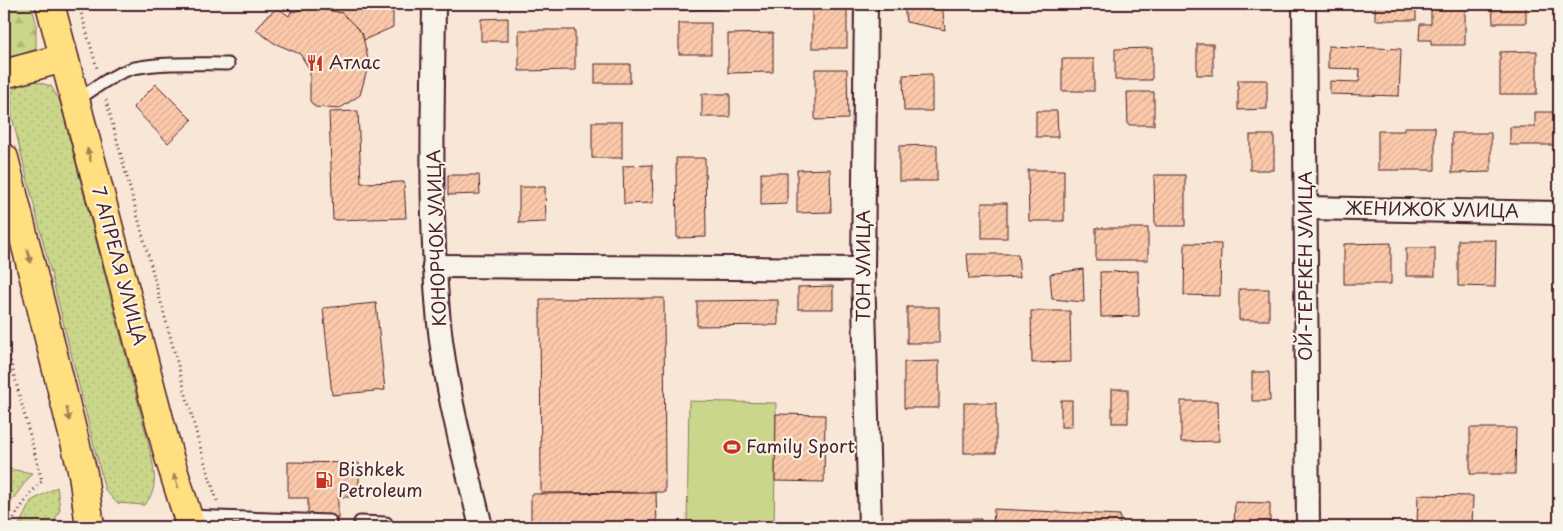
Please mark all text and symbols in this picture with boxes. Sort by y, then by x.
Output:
place label: Атлас [329,48,380,75]
restaurant icon: Атлас [305,53,325,73]
one-way arrow [85,147,93,162]
street label: КОНОРЧОК УЛИЦА [419,149,452,327]
street label: ОЙ-ТЕРЕКЕН УЛИЦА [1291,171,1318,361]
street label: 7 АПРЕЛЯ УЛИЦА [86,183,155,348]
street label: ЖЕНИЖОК УЛИЦА [1345,193,1519,224]
street label: ТОН УЛИЦА [849,210,876,322]
one-way arrow [25,249,33,264]
one-way arrow [64,407,72,422]
place label: Family Sport [746,432,855,459]
sports icon: Family Sport [722,437,742,457]
place label: Bishkek Petroleum [338,455,423,503]
fuel station icon: Bishkek Petroleum [314,470,334,490]
one-way arrow [172,473,180,488]

